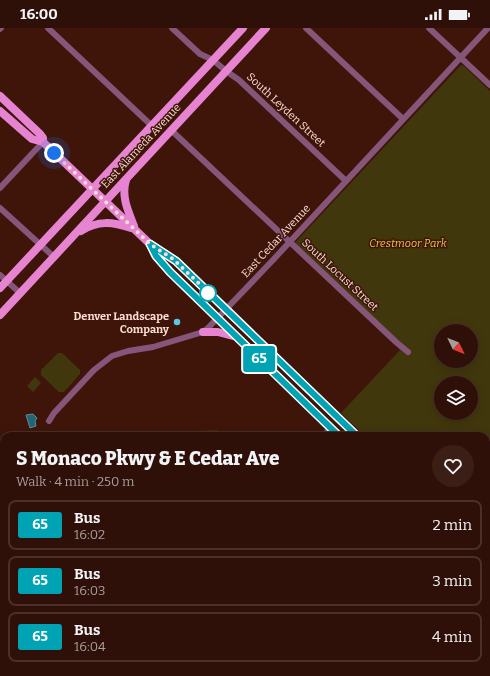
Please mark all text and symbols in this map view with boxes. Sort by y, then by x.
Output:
text: 16:00 [20,5,58,23]
street label: South Leyden Street [244,70,328,150]
street label: East Alameda Avenue [99,101,183,191]
your location [44,143,64,163]
street label: East Cedar Avenue [239,202,313,280]
street label: South Locust Street [299,236,381,314]
park label: Crestmoor Park [369,237,448,250]
unlabelled marker [199,284,217,302]
place label: Denver Landscape Company [74,310,170,336]
marker: Denver Landscape Company [172,317,182,327]
north arrow [434,324,478,368]
map controls [434,324,478,420]
line badge: 65 [241,346,277,372]
text: 65 [251,350,267,367]
button: layers [434,376,478,420]
button: heart [432,445,474,487]
text: S Monaco Pkwy & E Cedar Ave [16,447,280,470]
text: Walk · 4 min · 250 m [16,474,134,489]
text: Bus [74,509,100,527]
text: 65 [32,516,48,533]
text: 2 min [433,516,472,534]
text: 16:02 [74,527,105,542]
text: Bus [74,565,100,583]
text: 65 [32,572,48,589]
text: 3 min [432,572,472,590]
text: 16:03 [74,583,105,598]
text: Bus [74,621,100,639]
text: 65 [32,628,48,645]
text: 4 min [432,628,472,646]
text: 16:04 [74,639,106,654]

